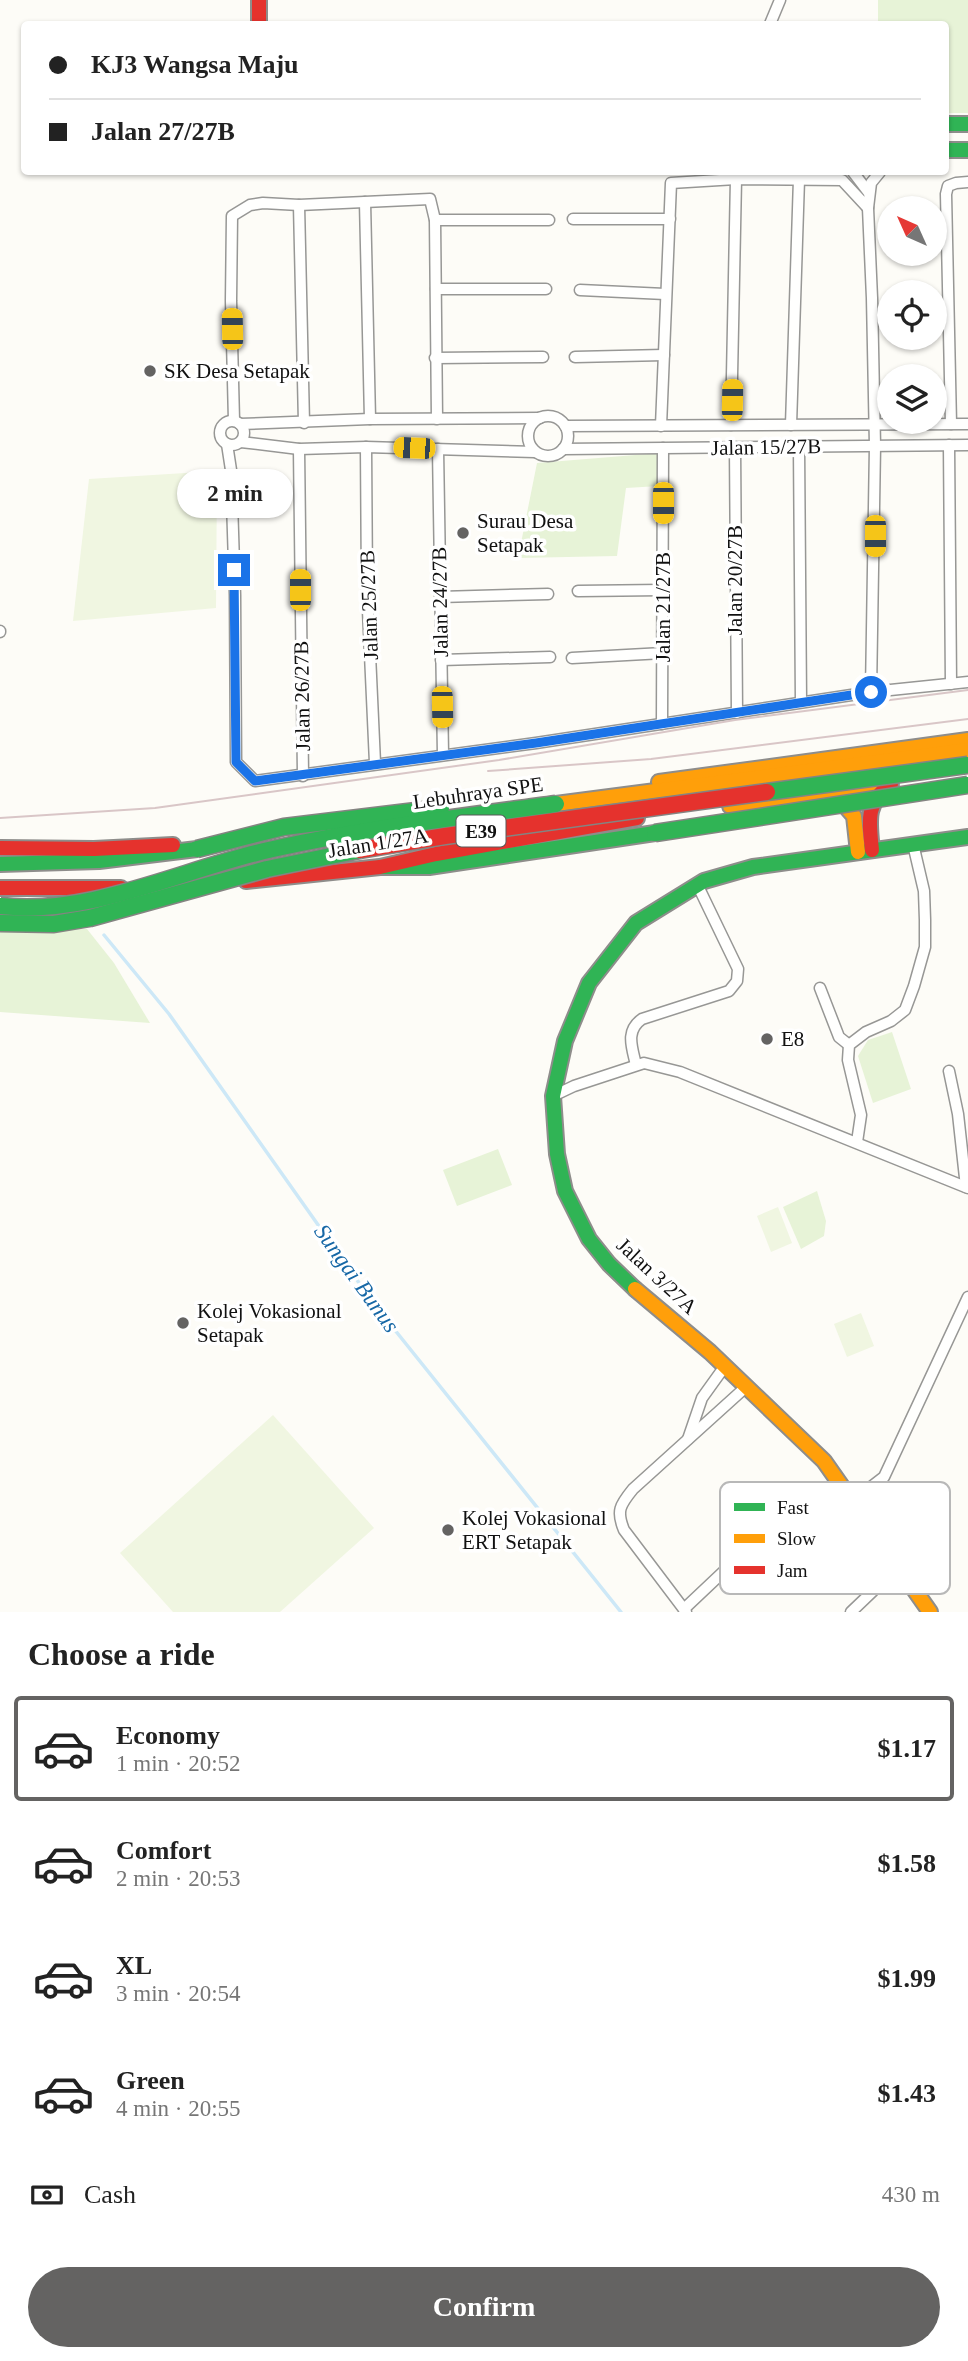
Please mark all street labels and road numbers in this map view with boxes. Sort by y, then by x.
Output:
street label: Jalan 15/27B [711,434,821,460]
street label: Jalan 20/27B [723,525,747,635]
street label: Jalan 24/27B [427,547,453,657]
street label: Jalan 25/27B [355,549,383,661]
street label: Jalan 21/27B [651,552,675,662]
street label: Jalan 26/27B [289,641,315,751]
street label: Lebuhraya SPE [411,772,545,814]
road number: E39 [456,816,505,846]
street label: Jalan 1/27A [326,823,431,863]
street label: Jalan 3/27A [612,1233,703,1320]

